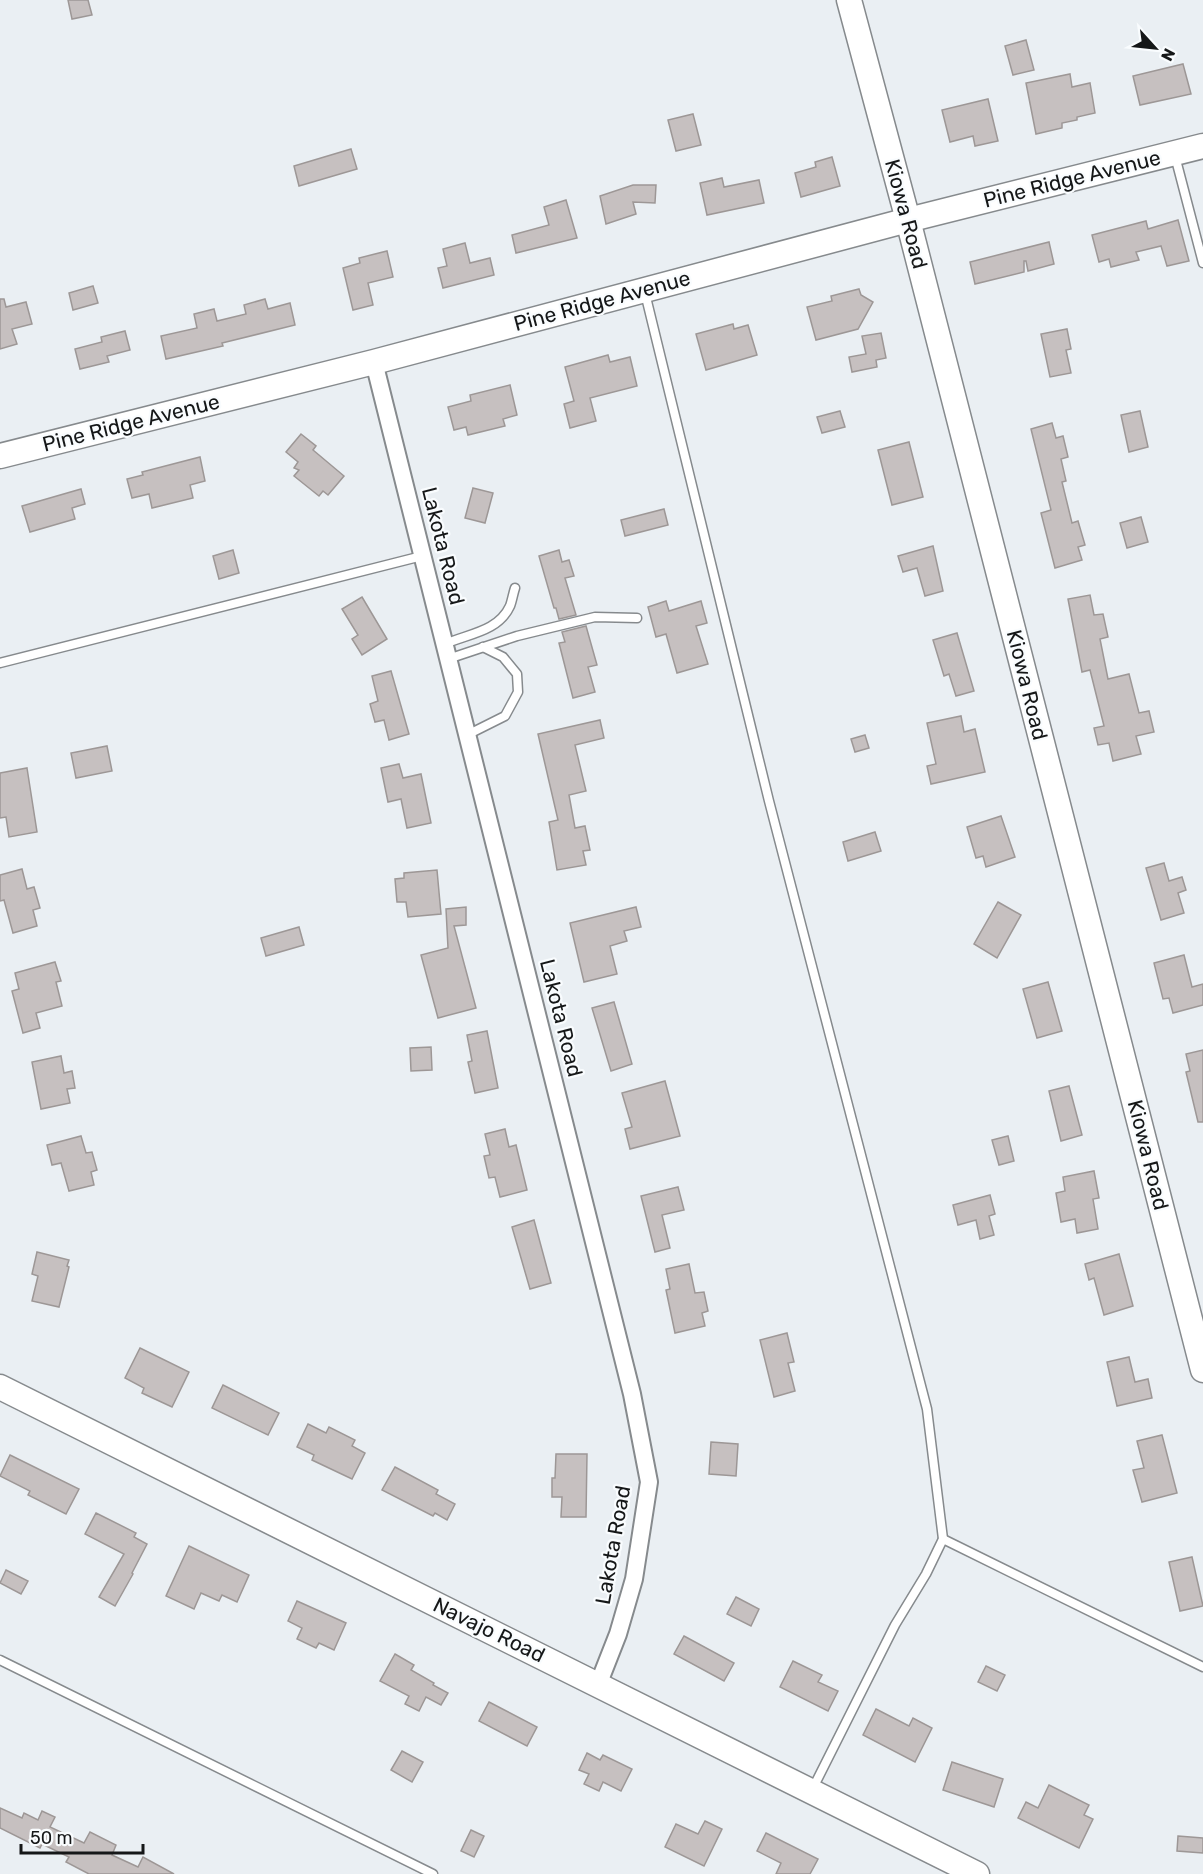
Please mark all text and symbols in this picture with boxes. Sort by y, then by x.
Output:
north arrow [1125,18,1185,78]
text: N [1157,45,1179,64]
street label: Pine Ridge Avenue [981,144,1163,213]
street label: Kiowa Road [880,156,933,271]
street label: Pine Ridge Avenue [511,265,693,336]
street label: Pine Ridge Avenue [40,388,222,457]
street label: Lakota Road [417,484,470,607]
street label: Kiowa Road [1002,627,1053,742]
street label: Lakota Road [535,956,588,1079]
street label: Kiowa Road [1123,1097,1174,1212]
street label: Lakota Road [590,1483,635,1606]
street label: Navajo Road [429,1592,549,1667]
scale bar [21,1817,142,1855]
text: 50 m [30,1827,73,1849]

